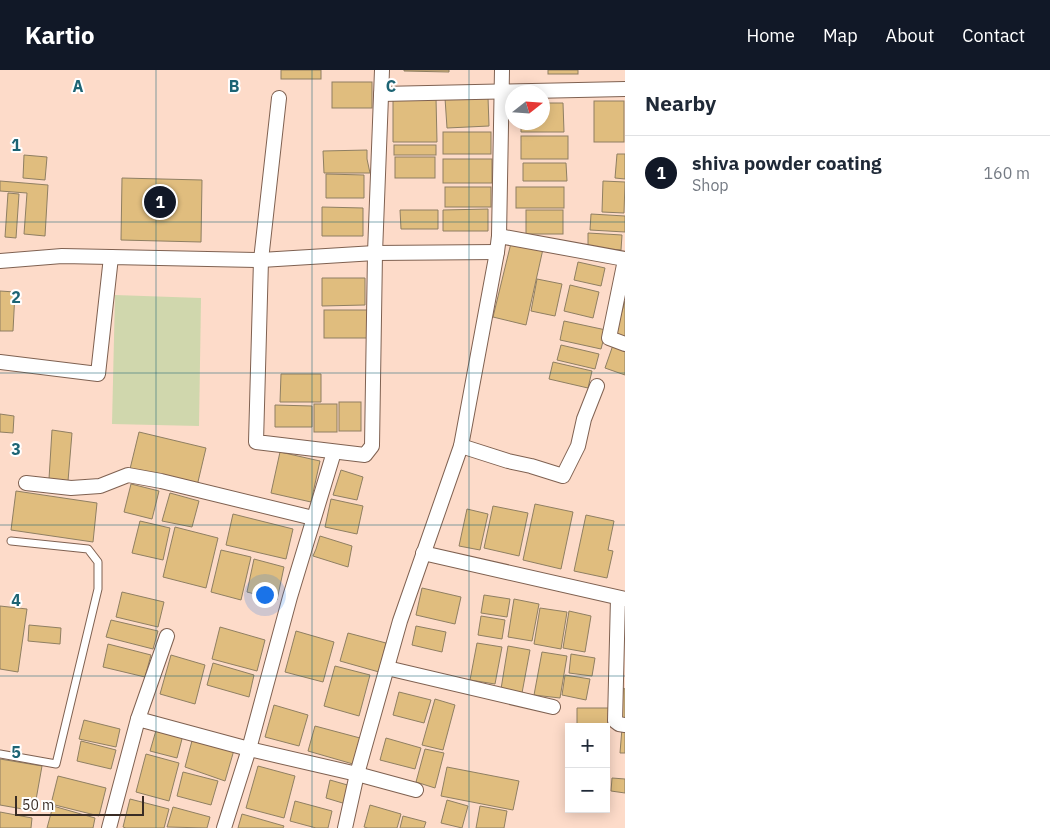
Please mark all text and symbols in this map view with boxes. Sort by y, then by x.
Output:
text: Kartio [25,19,95,51]
text: Home [747,24,795,47]
text: Map [823,24,858,47]
text: About [886,24,934,47]
text: Contact [962,24,1025,47]
text: A [73,76,84,96]
text: B [229,76,240,96]
text: C [386,76,396,96]
north arrow [505,85,550,130]
text: Nearby [645,89,716,117]
text: 1 [11,135,21,155]
text: shiva powder coating [692,151,882,175]
text: 1 [656,163,666,183]
text: 160 m [983,163,1030,183]
text: Shop [692,175,729,195]
pin: 1 [144,183,176,221]
text: 2 [11,287,21,307]
text: 3 [11,439,21,459]
your location [252,582,278,608]
text: 4 [11,590,21,610]
map controls [565,723,610,813]
button: + [565,723,610,768]
text: 5 [11,742,21,762]
button: − [565,768,610,813]
scale bar [15,793,144,816]
text: 50 m [22,796,54,814]

